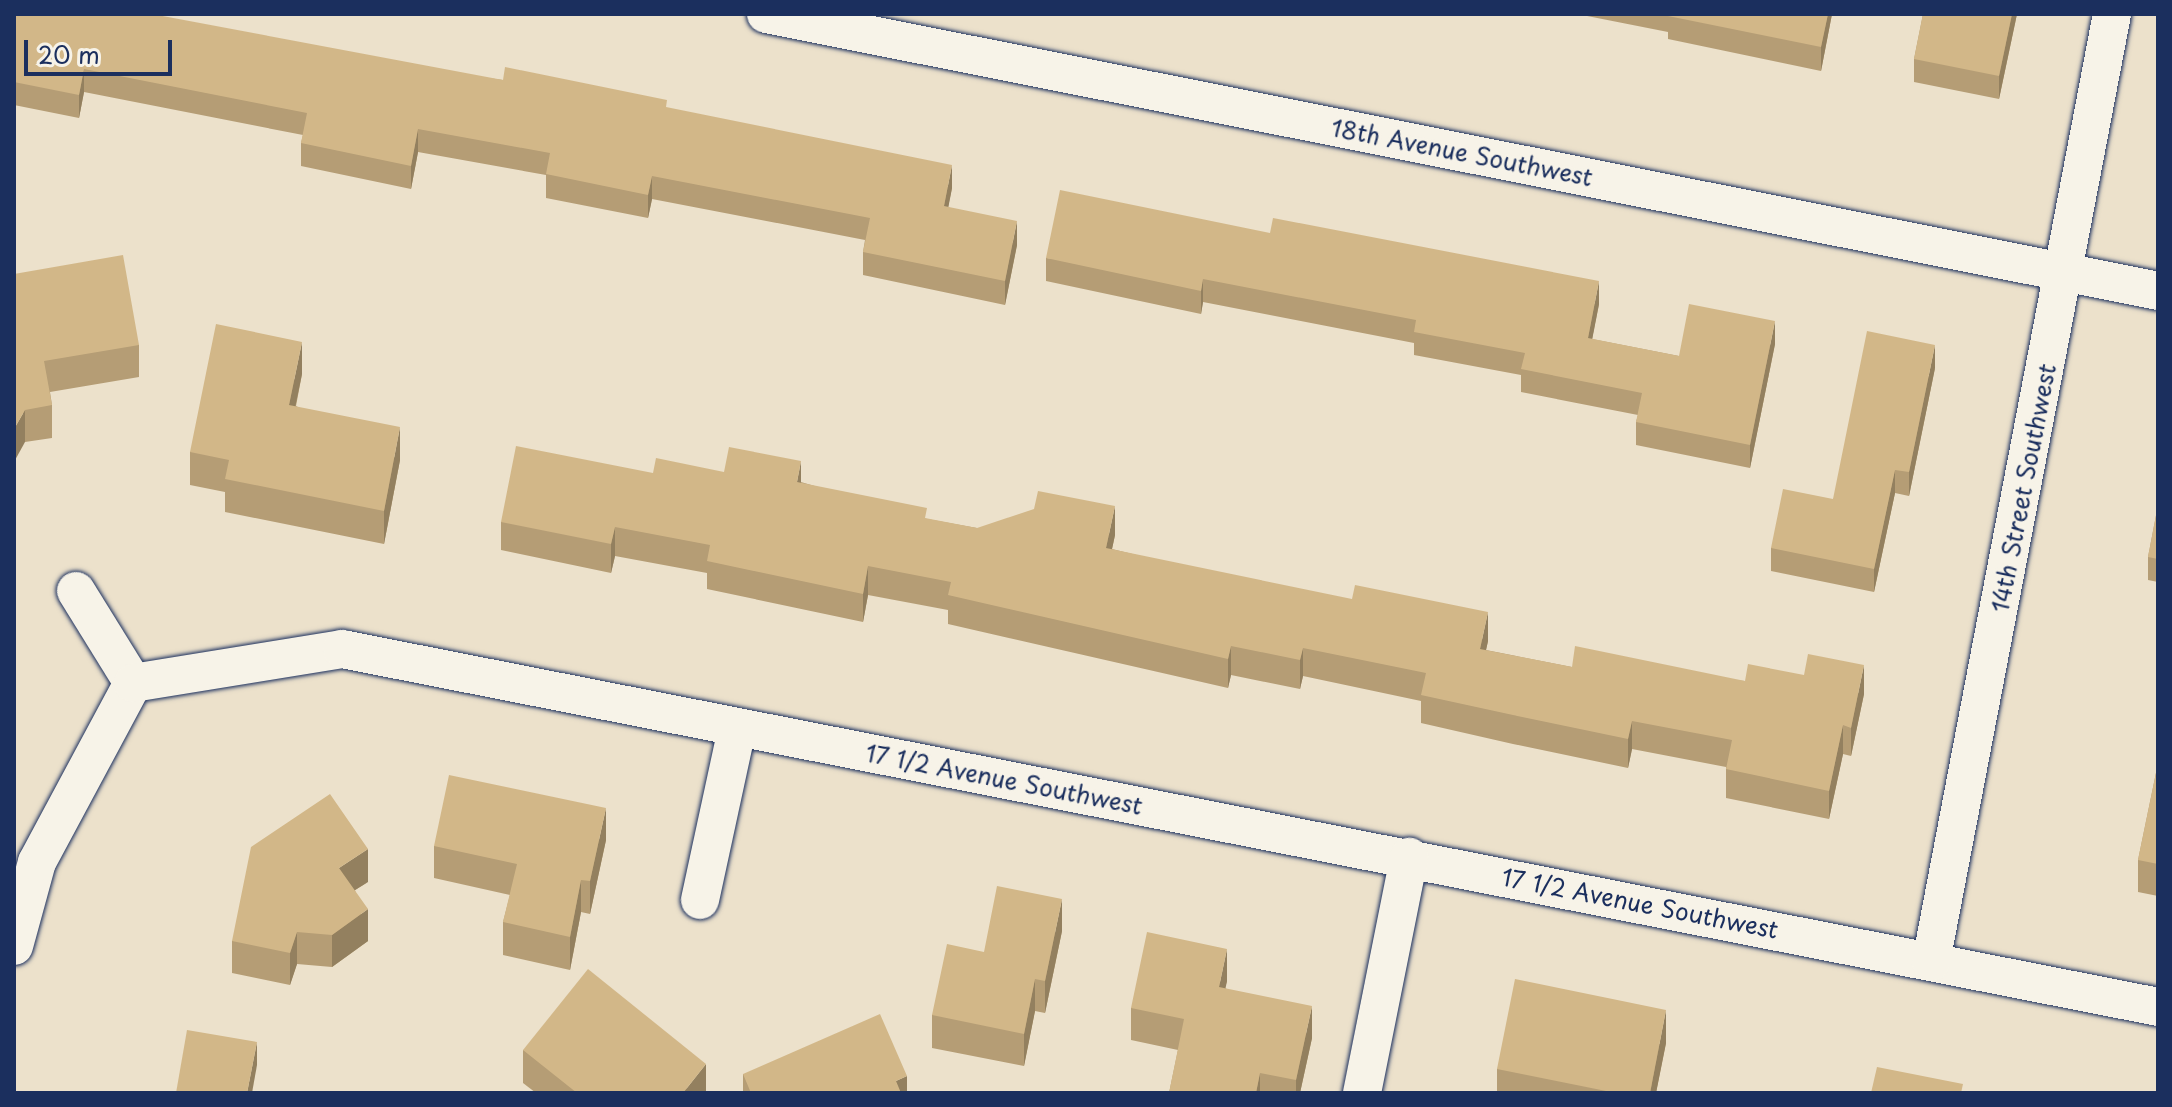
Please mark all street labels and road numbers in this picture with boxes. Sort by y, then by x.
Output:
street label: 18th Avenue Southwest [1329,112,1595,192]
street label: 14th Street Southwest [1984,360,2062,616]
street label: 17 1/2 Avenue Southwest [861,738,1147,820]
street label: 17 1/2 Avenue Southwest [1497,862,1783,944]

